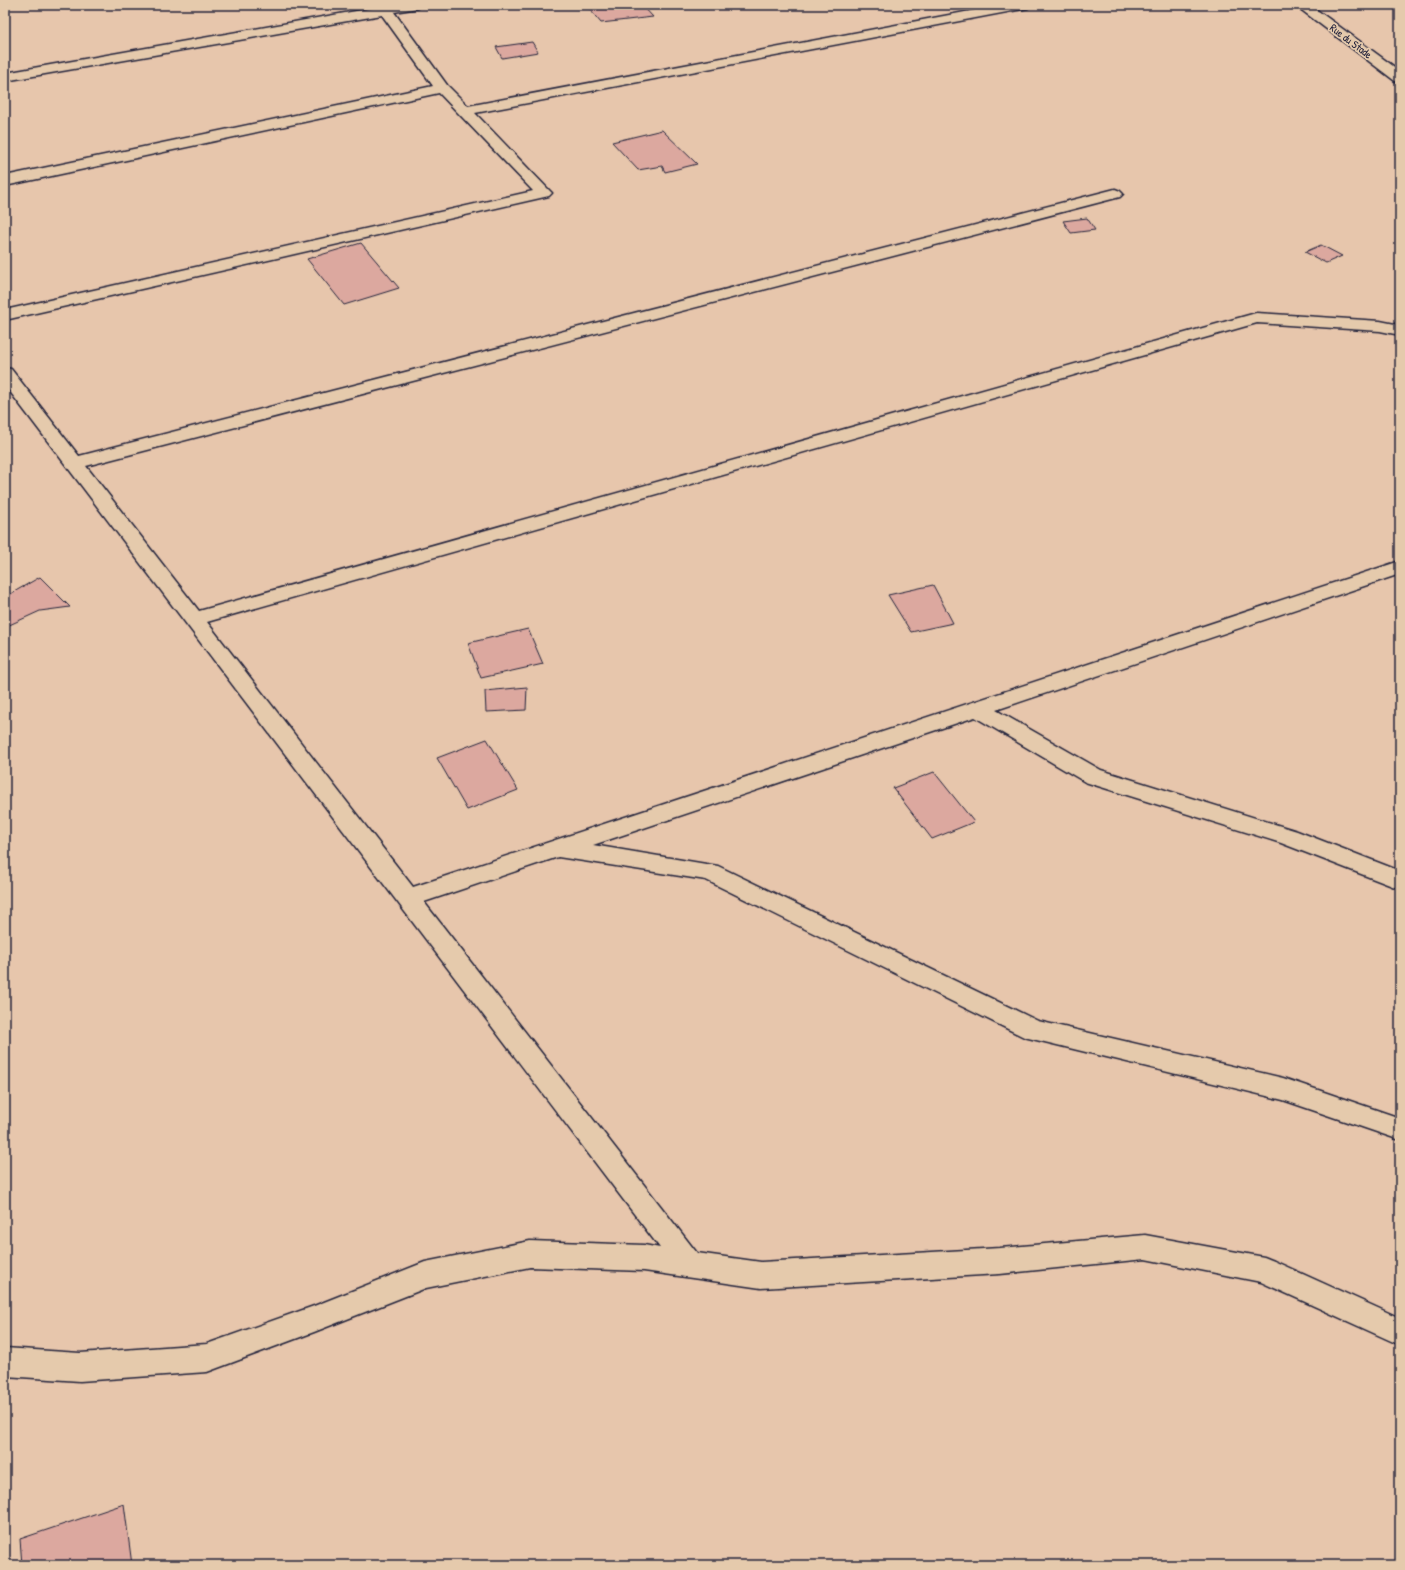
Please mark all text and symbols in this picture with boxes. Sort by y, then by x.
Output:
street label: Rue du Stade [1327,21,1375,62]

